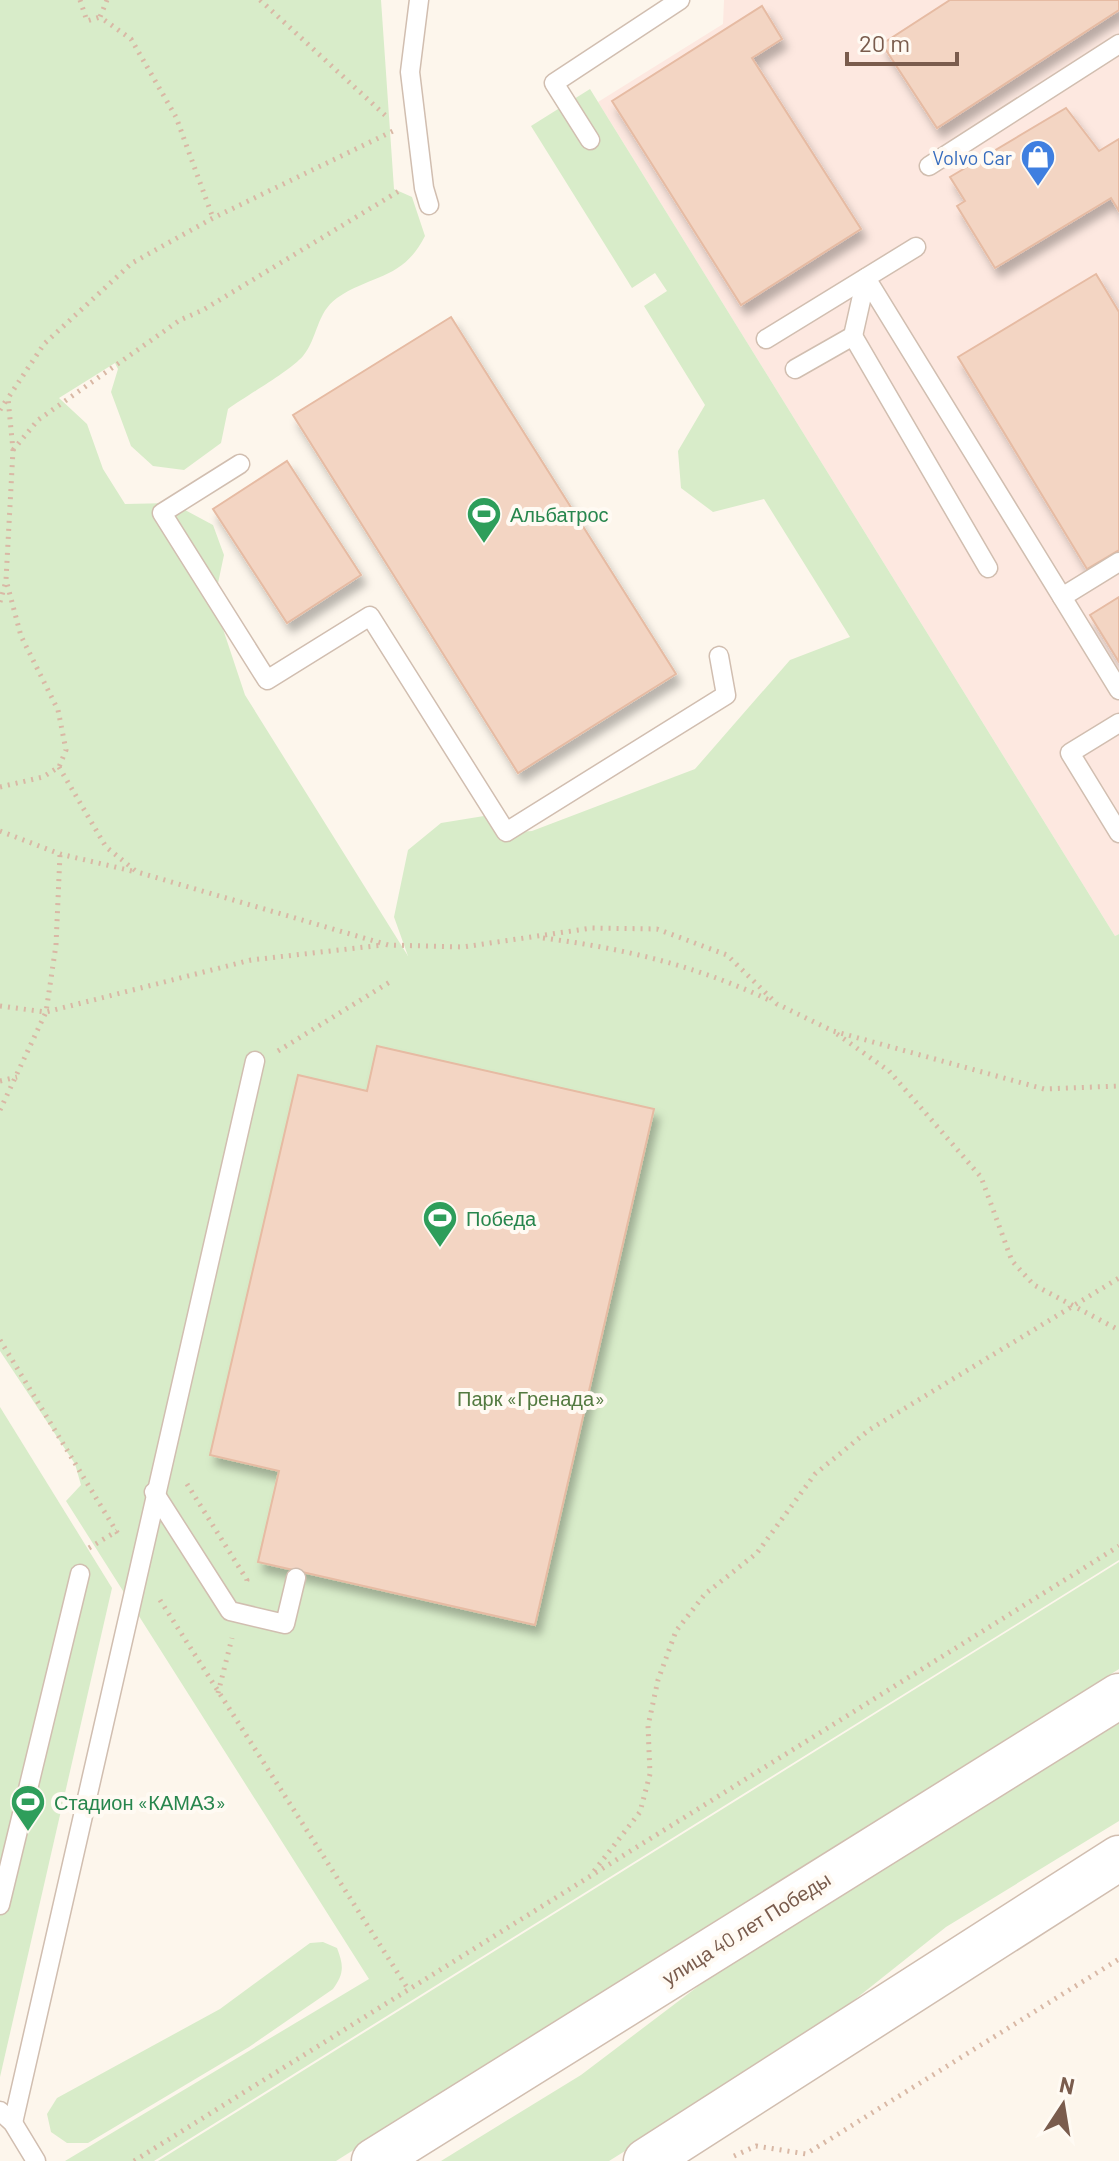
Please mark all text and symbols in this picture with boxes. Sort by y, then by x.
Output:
scale bar [847,16,957,66]
text: 20 m [859,28,910,57]
shop icon: Volvo Car [1019,138,1057,188]
place label: Volvo Car [932,145,1012,169]
sports icon: Альбатрос [465,495,503,545]
place label: Альбатрос [510,502,609,526]
sports icon: Победа [421,1199,459,1249]
place label: Победа [466,1206,537,1230]
park label: Парк «Гренада» [457,1386,605,1410]
sports icon: Стадион «КАМАЗ» [9,1783,47,1833]
place label: Стадион «КАМАЗ» [54,1790,226,1814]
street label: улица 40 лет Победы [657,1866,835,1990]
north arrow [1023,2065,1103,2145]
text: N [1058,2070,1077,2099]

